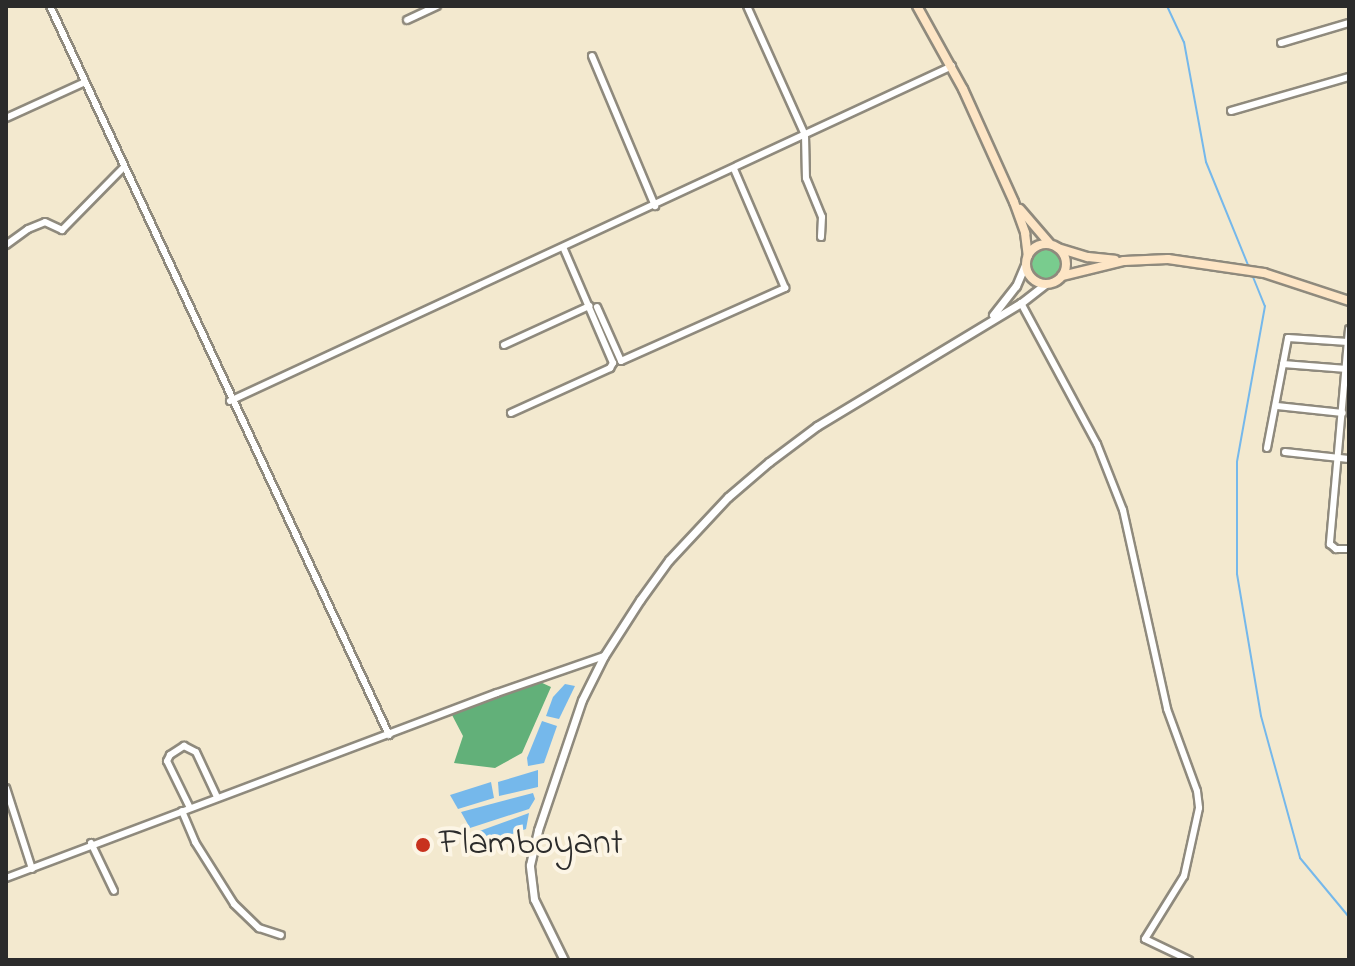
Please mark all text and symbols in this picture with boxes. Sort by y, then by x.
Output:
place label: Flamboyant [439,823,623,867]
marker: Flamboyant [414,836,432,854]

